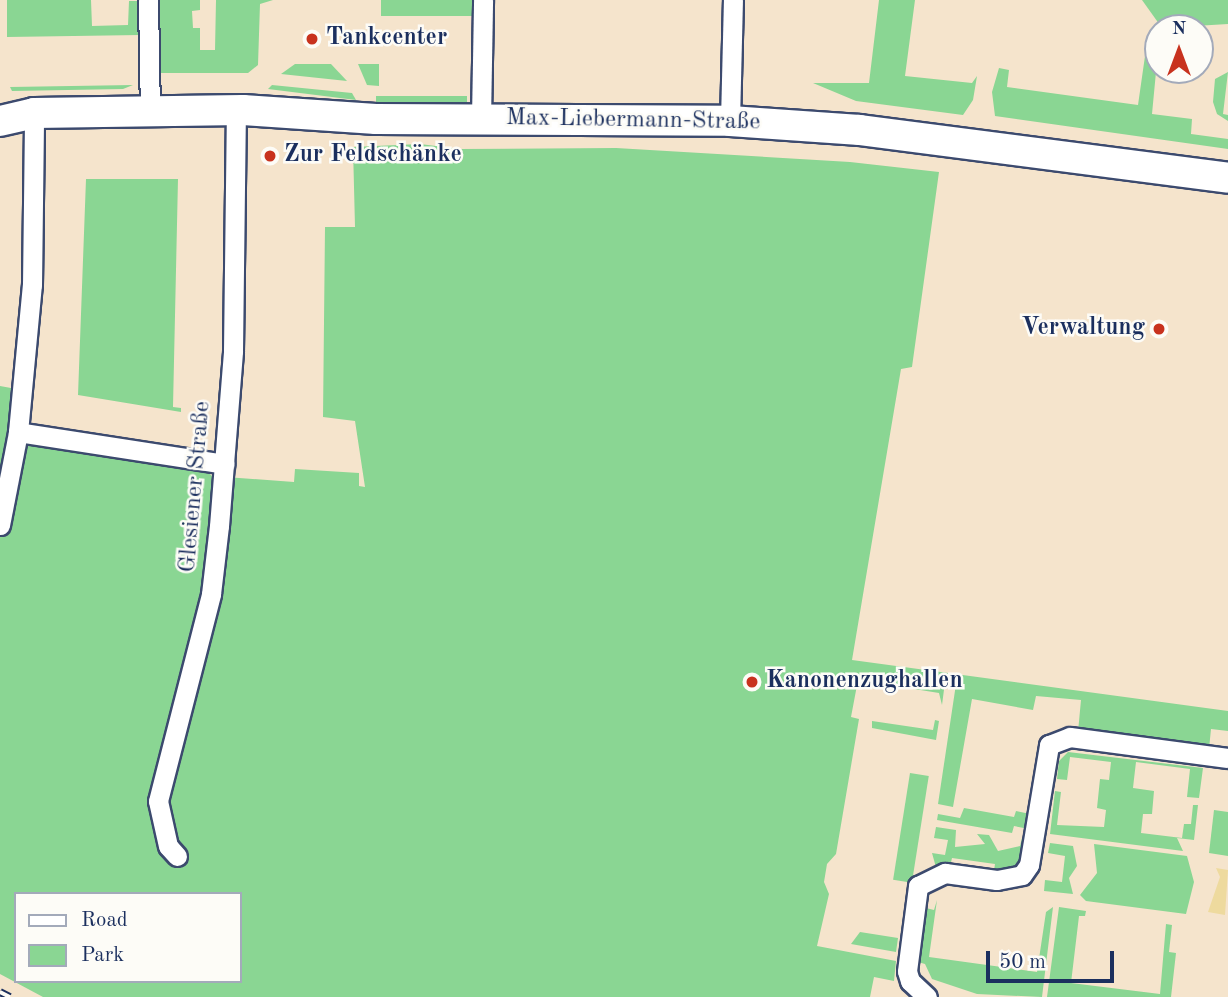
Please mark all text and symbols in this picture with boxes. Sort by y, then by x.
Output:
north arrow [1144,14,1214,84]
text: N [1172,20,1186,39]
place label: Tankcenter [326,25,447,53]
marker: Tankcenter [304,31,320,47]
street label: Max-Liebermann-Straße [506,104,760,138]
place label: Zur Feldschänke [284,142,462,170]
marker: Zur Feldschänke [262,148,278,164]
place label: Verwaltung [1021,315,1145,343]
marker: Verwaltung [1151,321,1167,337]
street label: Glesiener Straße [174,400,218,574]
place label: Kanonenzughallen [766,668,963,696]
marker: Kanonenzughallen [744,674,760,690]
legend [14,892,242,983]
text: Road [81,910,128,931]
scale bar [990,937,1118,981]
text: Park [81,945,124,966]
text: 50 m [999,952,1046,973]

